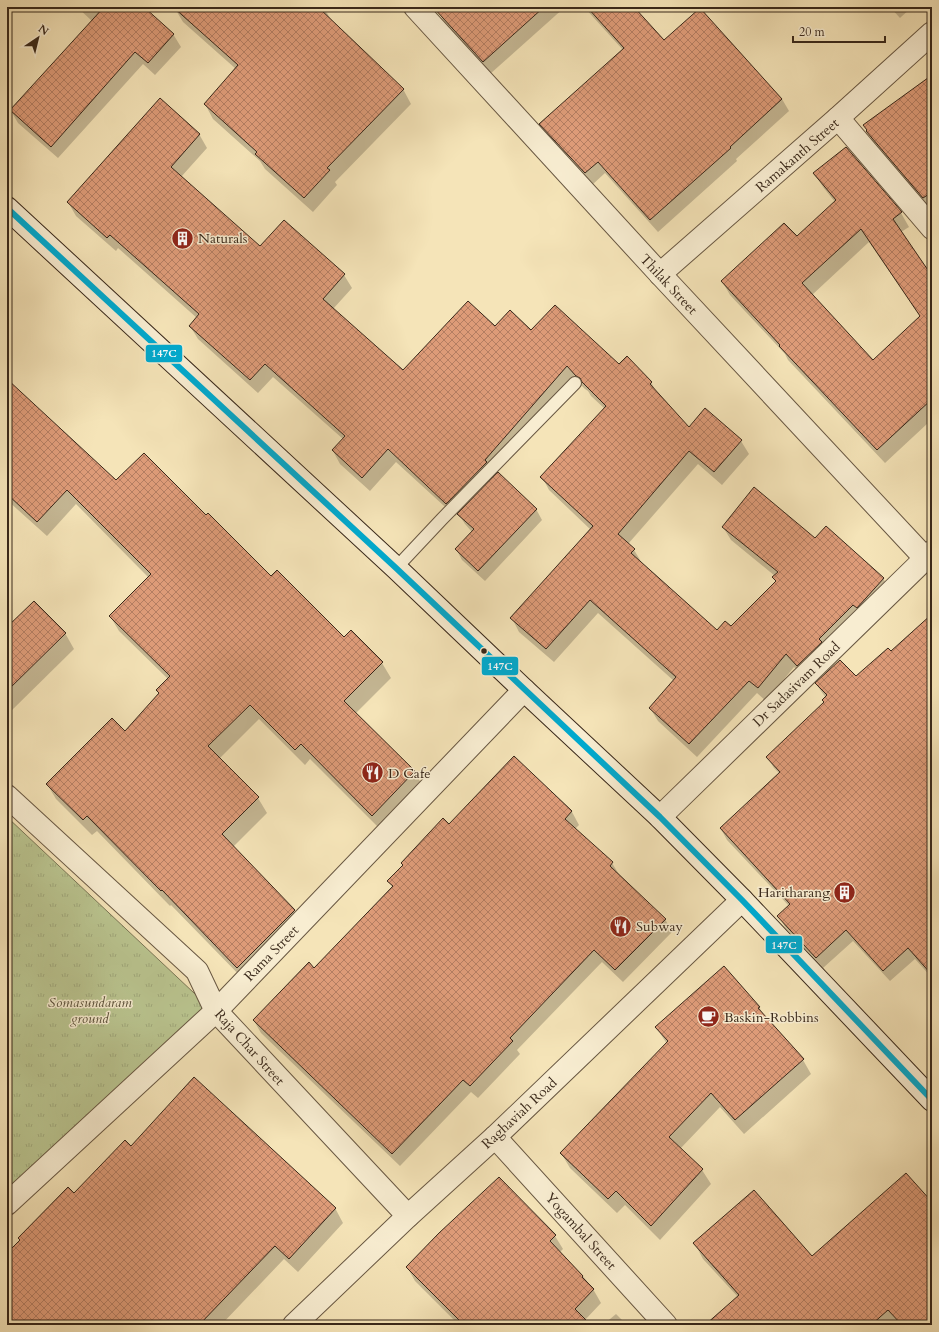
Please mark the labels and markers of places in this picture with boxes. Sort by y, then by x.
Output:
building icon: Naturals [169,225,195,251]
place label: Naturals [198,229,248,248]
unlabelled marker [479,646,489,656]
restaurant icon: D Cafe [360,760,386,786]
place label: D Cafe [388,764,431,783]
building icon: Haritharang [832,879,858,905]
place label: Haritharang [758,883,830,902]
restaurant icon: Subway [608,913,634,939]
place label: Subway [636,917,683,936]
cafe icon: Baskin-Robbins [695,1004,721,1030]
place label: Baskin-Robbins [724,1008,819,1027]

